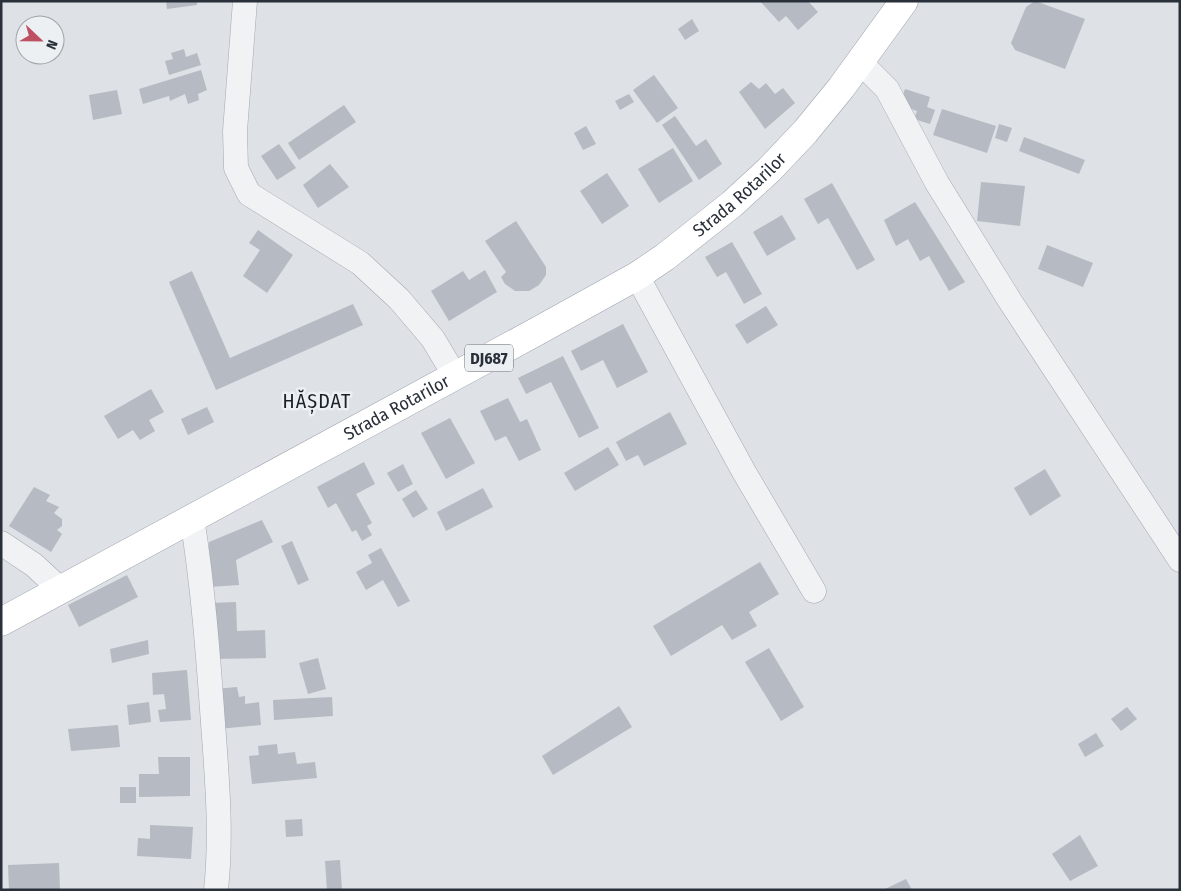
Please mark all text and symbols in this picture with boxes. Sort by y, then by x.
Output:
north arrow [15,15,65,65]
text: N [42,38,61,52]
street label: Strada Rotarilor [688,147,791,242]
road number: DJ687 [465,344,513,372]
street label: Strada Rotarilor [340,370,454,445]
district label: HĂȘDAT [283,389,351,414]

